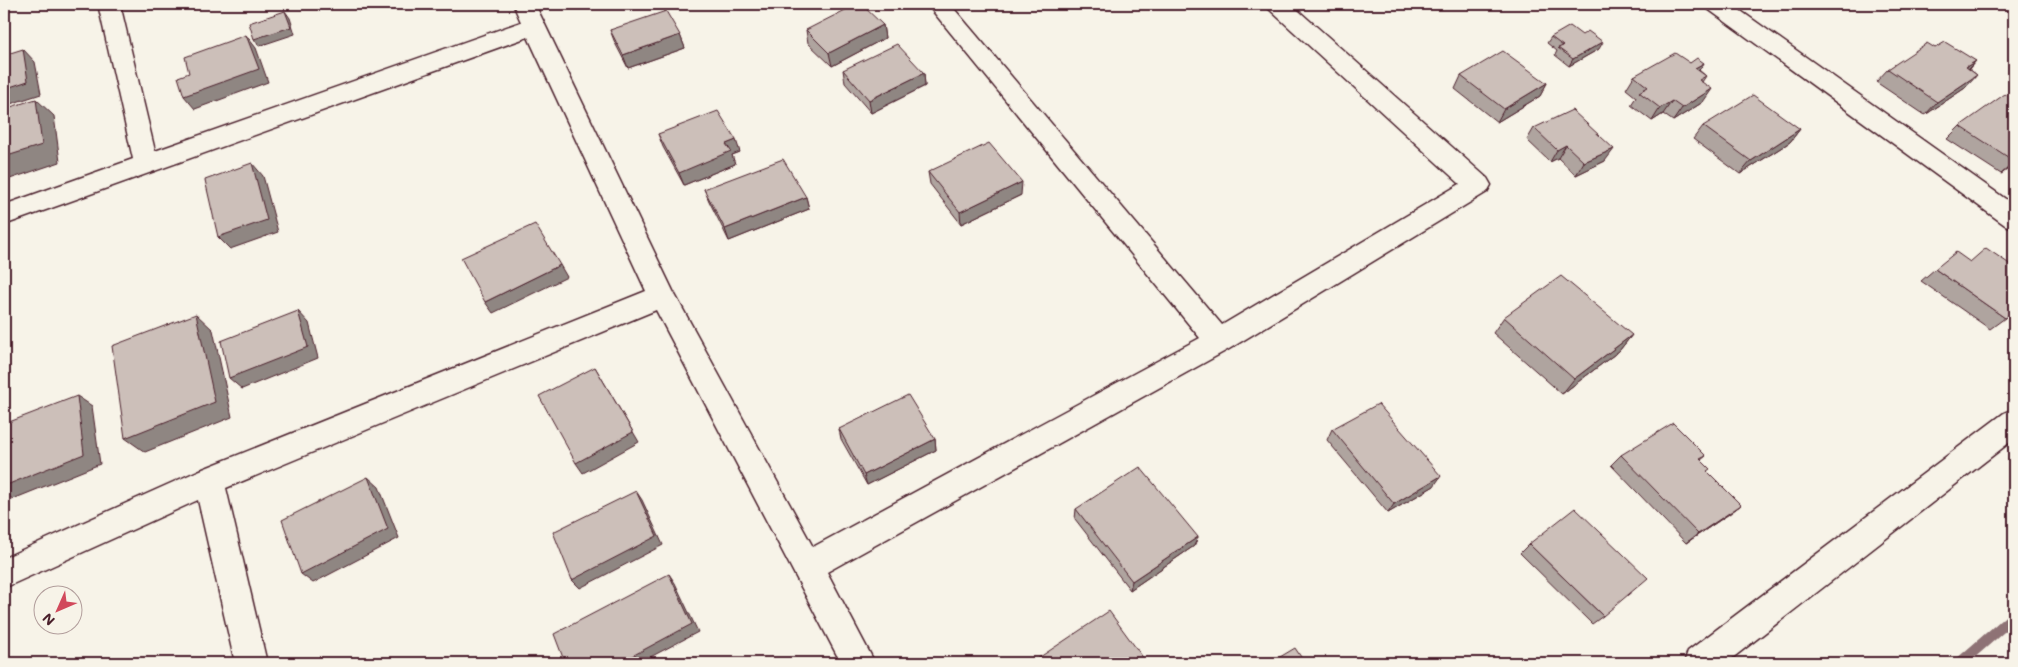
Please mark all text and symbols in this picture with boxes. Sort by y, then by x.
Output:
north arrow [32,584,82,634]
text: N [38,609,59,630]

